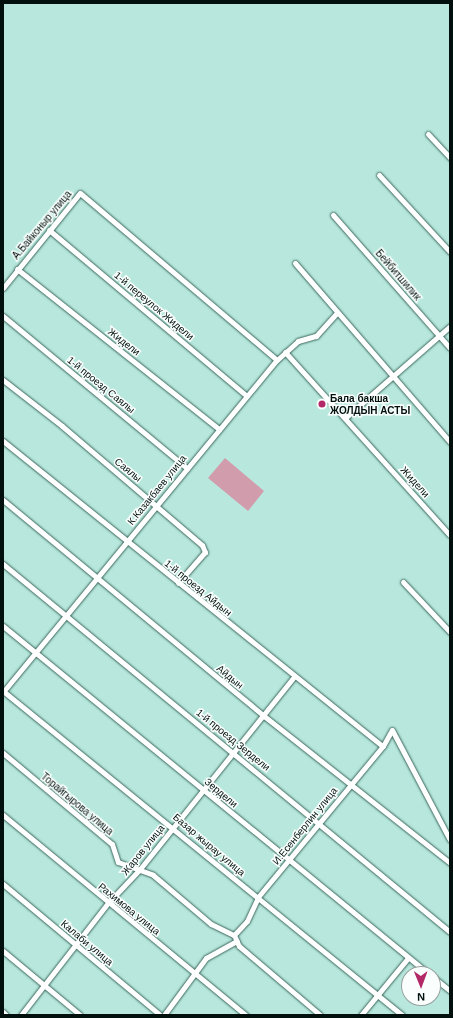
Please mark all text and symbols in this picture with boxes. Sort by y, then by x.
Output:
street label: А.Байконыр улица [10,188,74,262]
street label: Бейбитшилик [373,247,423,303]
street label: 1-й переулок Жидели [112,269,196,343]
street label: Жидели [106,326,142,358]
street label: 1-й проезд Саялы [65,354,137,416]
place label: Бала бакша ЖОЛДЫН АСТЫ [330,392,410,416]
marker: Бала бакша ЖОЛДЫН АСТЫ [317,399,327,409]
street label: К.Казакбаев улица [125,452,189,528]
street label: Саялы [112,455,144,485]
street label: Жидели [398,464,432,500]
street label: 1-й проезд Айдын [162,557,234,619]
street label: Айдын [214,663,246,691]
street label: 1-й проезд Зердели [194,707,272,773]
street label: Торайгырова улица [38,770,116,838]
street label: Зердели [202,776,240,810]
street label: И.Есенберлин улица [270,785,340,867]
street label: Базар жырау улица [170,811,248,879]
street label: Жаров улица [119,822,167,878]
street label: Рахимова улица [96,880,162,938]
street label: Калаби улица [58,918,116,968]
north arrow [401,966,441,1006]
text: N [417,991,425,1003]

